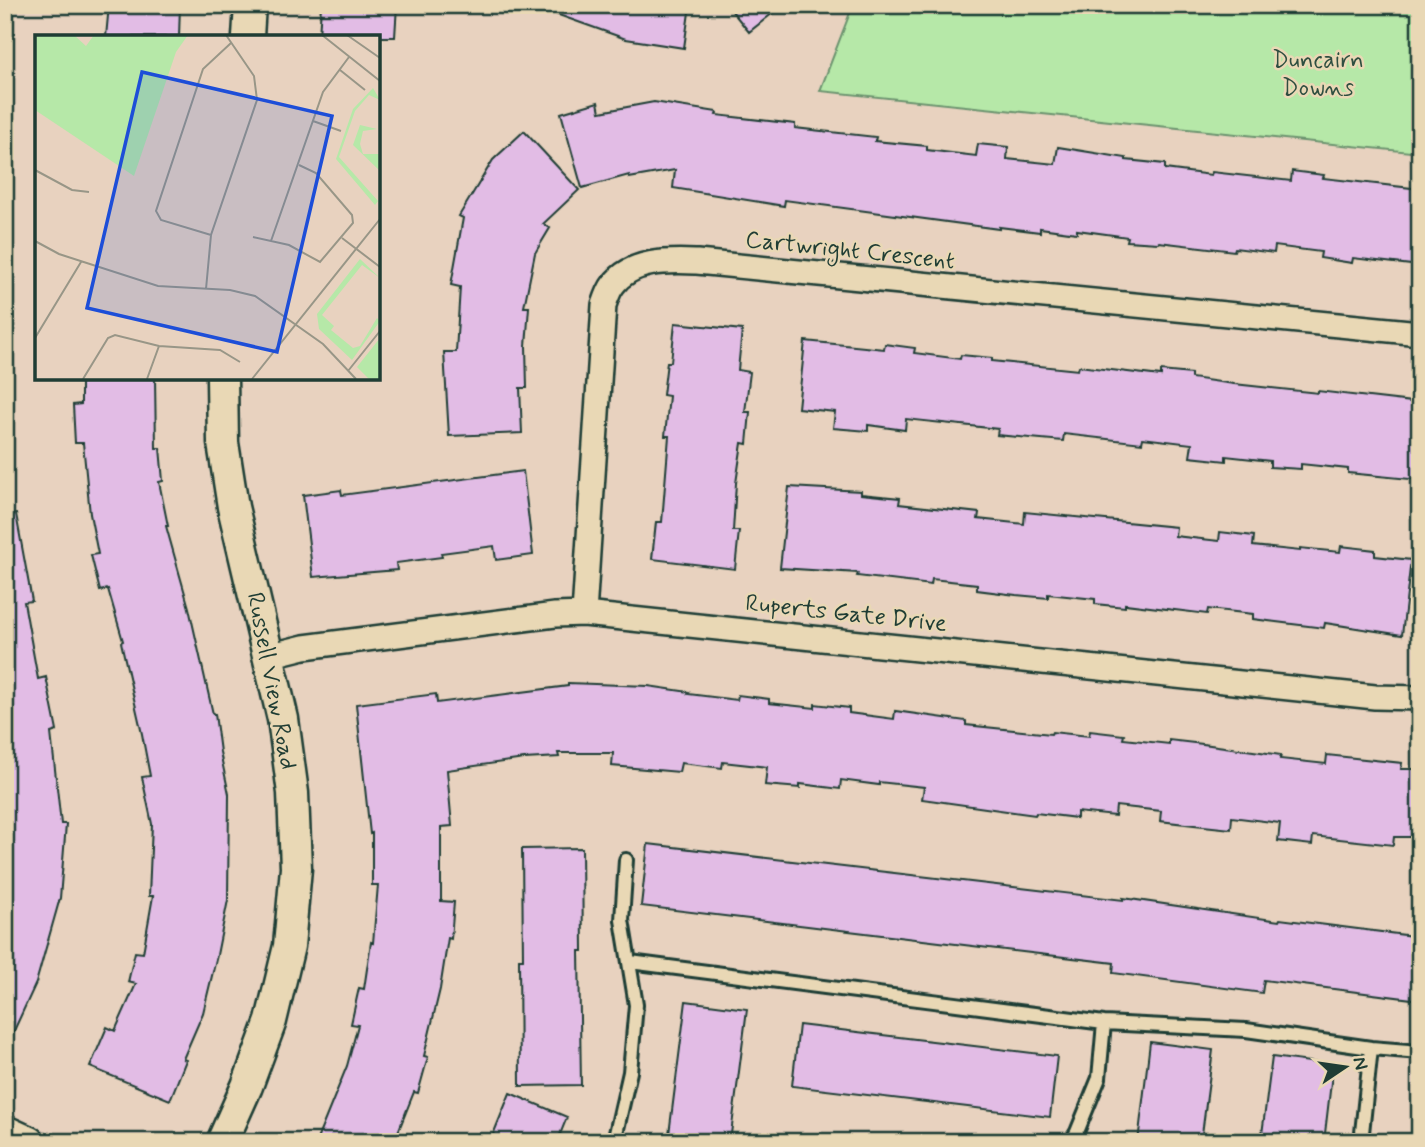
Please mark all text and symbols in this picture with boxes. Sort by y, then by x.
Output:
inset map [35,35,380,380]
park label: Duncairn Downs [1272,45,1364,104]
street label: Cartwright Crescent [744,225,956,279]
street label: Ruperts Gate Drive [744,588,948,640]
street label: Russell View Road [239,590,303,772]
north arrow [1310,1032,1380,1102]
text: N [1346,1055,1374,1072]

